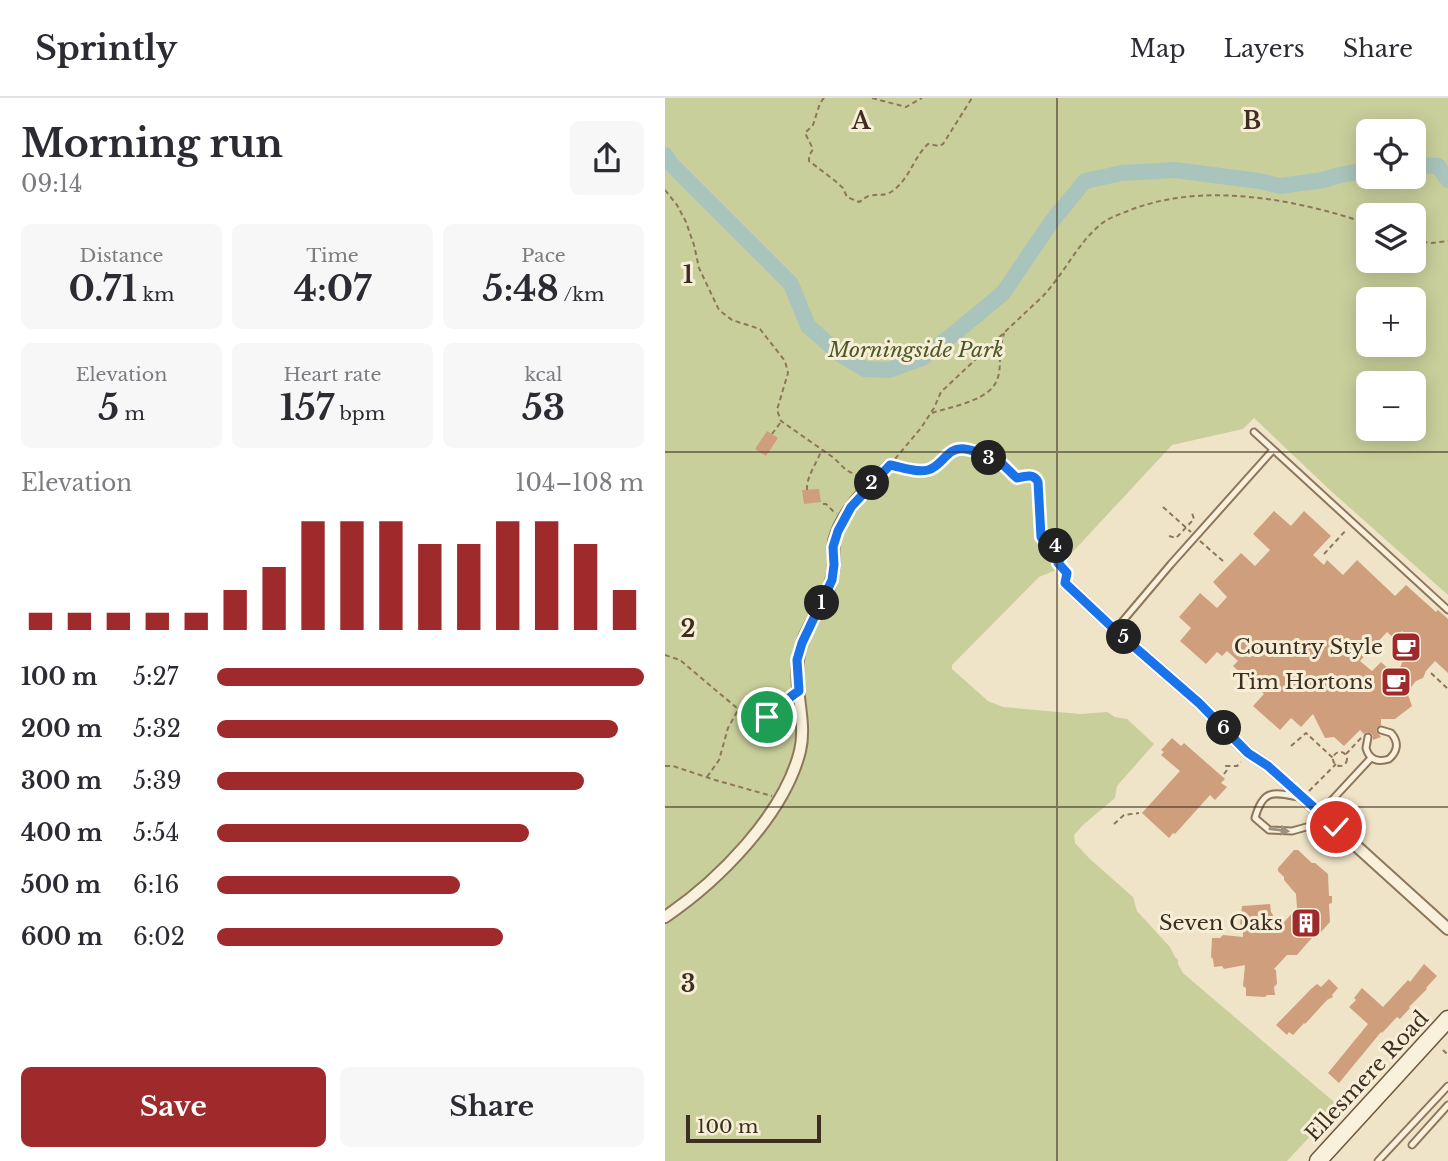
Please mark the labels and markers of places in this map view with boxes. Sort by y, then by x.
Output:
pin: 3 [971,440,1007,476]
pin: 2 [855,466,889,500]
pin: 4 [1039,528,1073,564]
pin: 1 [805,586,839,620]
pin: 5 [1107,620,1141,654]
cafe icon: Country Style [1389,630,1423,664]
place label: Country Style [1234,634,1383,660]
cafe icon: Tim Hortons [1379,665,1413,699]
place label: Tim Hortons [1233,669,1373,695]
pin [737,687,797,747]
pin: 6 [1207,710,1241,746]
pin [1306,797,1366,857]
building icon: Seven Oaks [1289,906,1323,940]
place label: Seven Oaks [1159,910,1283,936]

